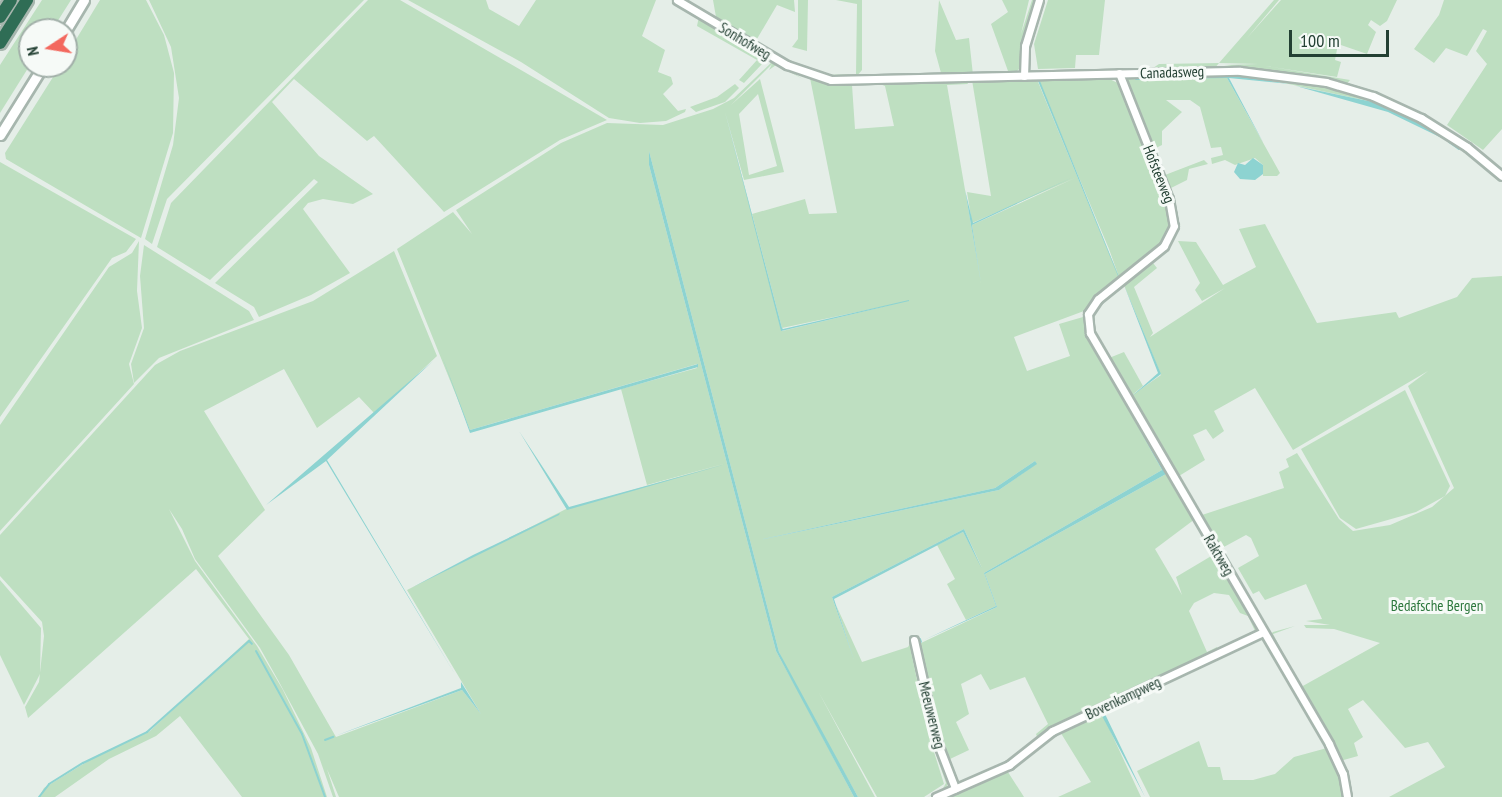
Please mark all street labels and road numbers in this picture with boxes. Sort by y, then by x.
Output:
street label: Sonhofweg [716,18,774,64]
street label: Canadasweg [1140,62,1204,82]
street label: Hofsteeweg [1139,142,1179,206]
street label: Raktweg [1200,531,1238,579]
street label: Bovenkampweg [1082,673,1164,723]
street label: Meeuwerweg [915,680,949,750]

